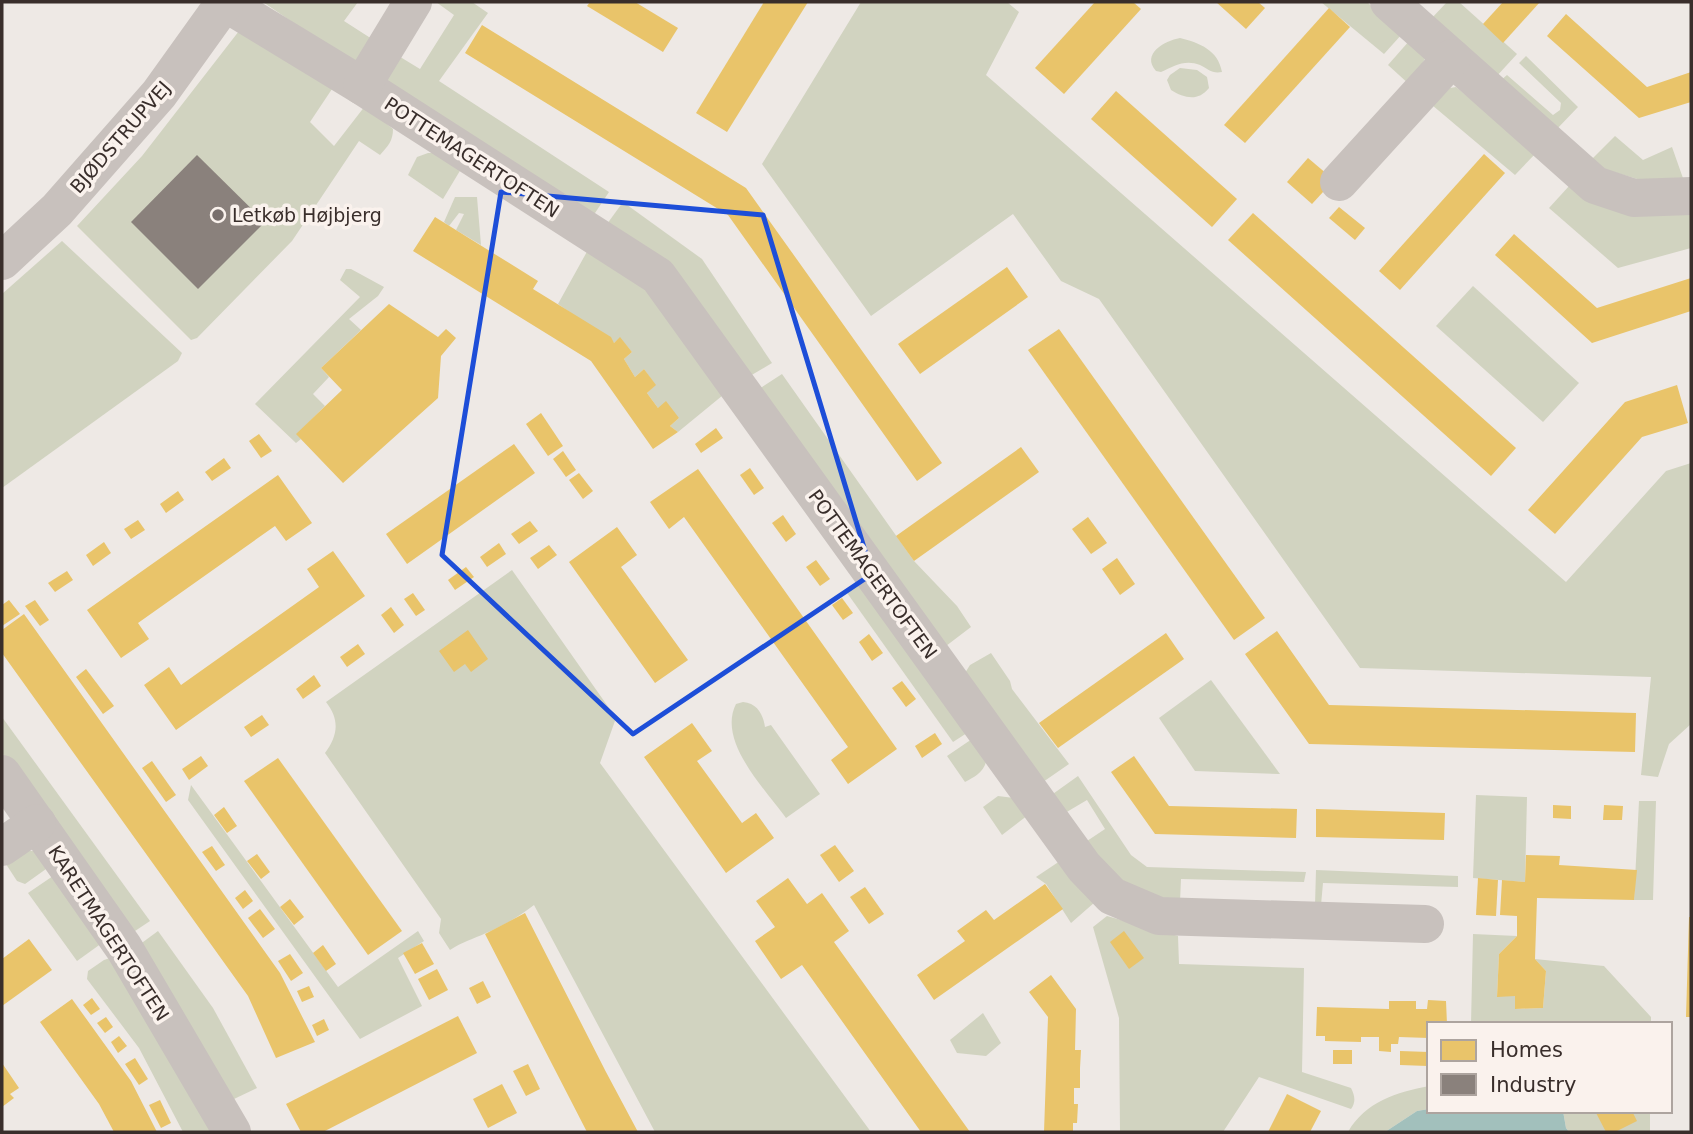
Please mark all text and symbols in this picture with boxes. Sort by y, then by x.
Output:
street label: BJØDSTRUPVEJ [65,77,175,197]
street label: POTTEMAGERTOFTEN [381,92,563,222]
place label: Letkøb Højbjerg [232,204,382,226]
marker: Letkøb Højbjerg [210,207,226,223]
street label: POTTEMAGERTOFTEN [804,485,942,663]
street label: KARETMAGERTOFTEN [44,841,174,1025]
legend [1427,1022,1672,1113]
text: Homes [1490,1038,1563,1062]
text: Industry [1490,1073,1576,1097]

